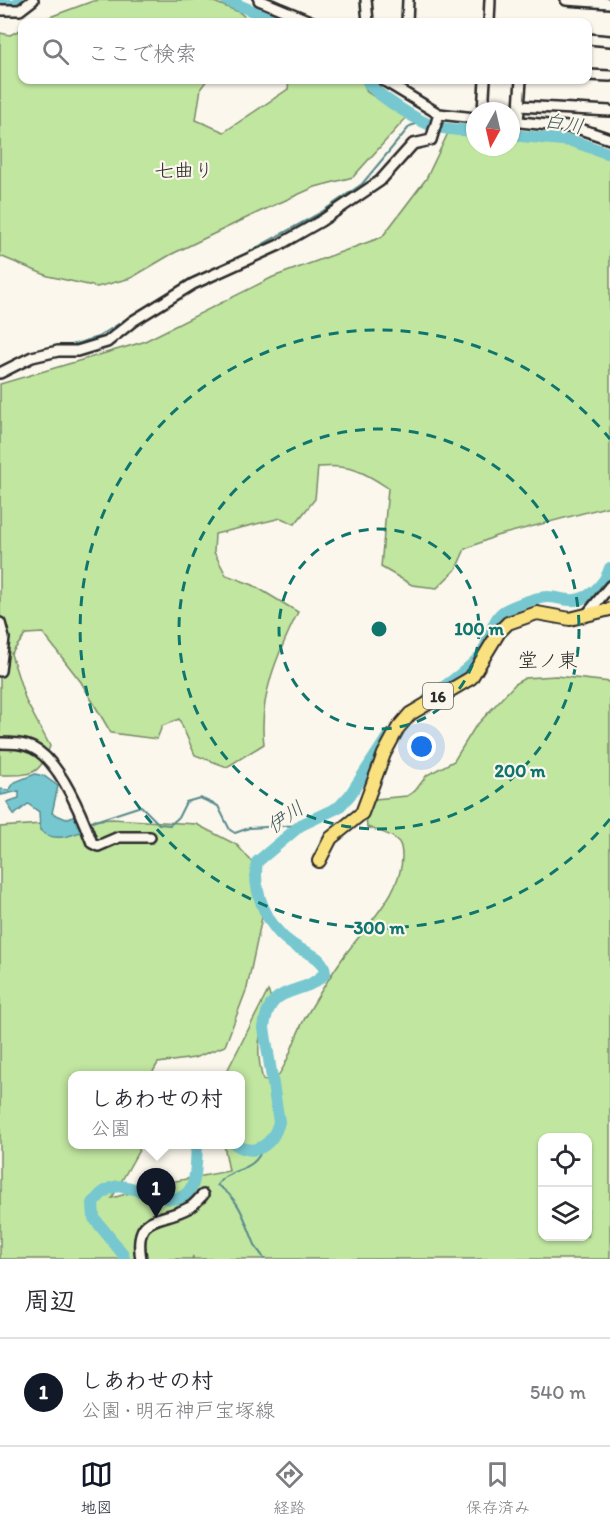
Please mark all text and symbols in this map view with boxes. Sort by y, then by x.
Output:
search box [18,18,592,84]
icon: search [39,35,72,68]
text: ここで検索 [87,40,197,67]
north arrow [466,102,520,156]
water label: 白川 [542,108,586,138]
district label: 七曲り [154,158,214,182]
text: 100 m [454,618,505,640]
centre of rings [369,619,389,639]
district label: 堂ノ東 [518,648,578,672]
road number: 16 [423,683,453,709]
your location [407,732,436,761]
text: 200 m [495,760,546,782]
water label: 伊川 [262,796,308,838]
text: 300 m [353,917,405,939]
popup [68,1071,245,1149]
text: しあわせの村 [90,1085,223,1112]
text: 公園 [90,1116,130,1140]
map controls [538,1133,592,1241]
button: locate [538,1133,592,1187]
pin: 1 [136,1168,176,1218]
button: layers [538,1187,592,1241]
text: 周辺 [24,1285,76,1317]
text: しあわせの村 [81,1367,213,1394]
text: 1 [39,1380,48,1404]
text: 540 m [530,1380,586,1404]
text: 公園 · 明石神戸宝塚線 [81,1398,275,1422]
tab: 地図 [80,1458,113,1518]
tab: 経路 [273,1458,306,1518]
tab: 保存済み [466,1458,530,1518]

